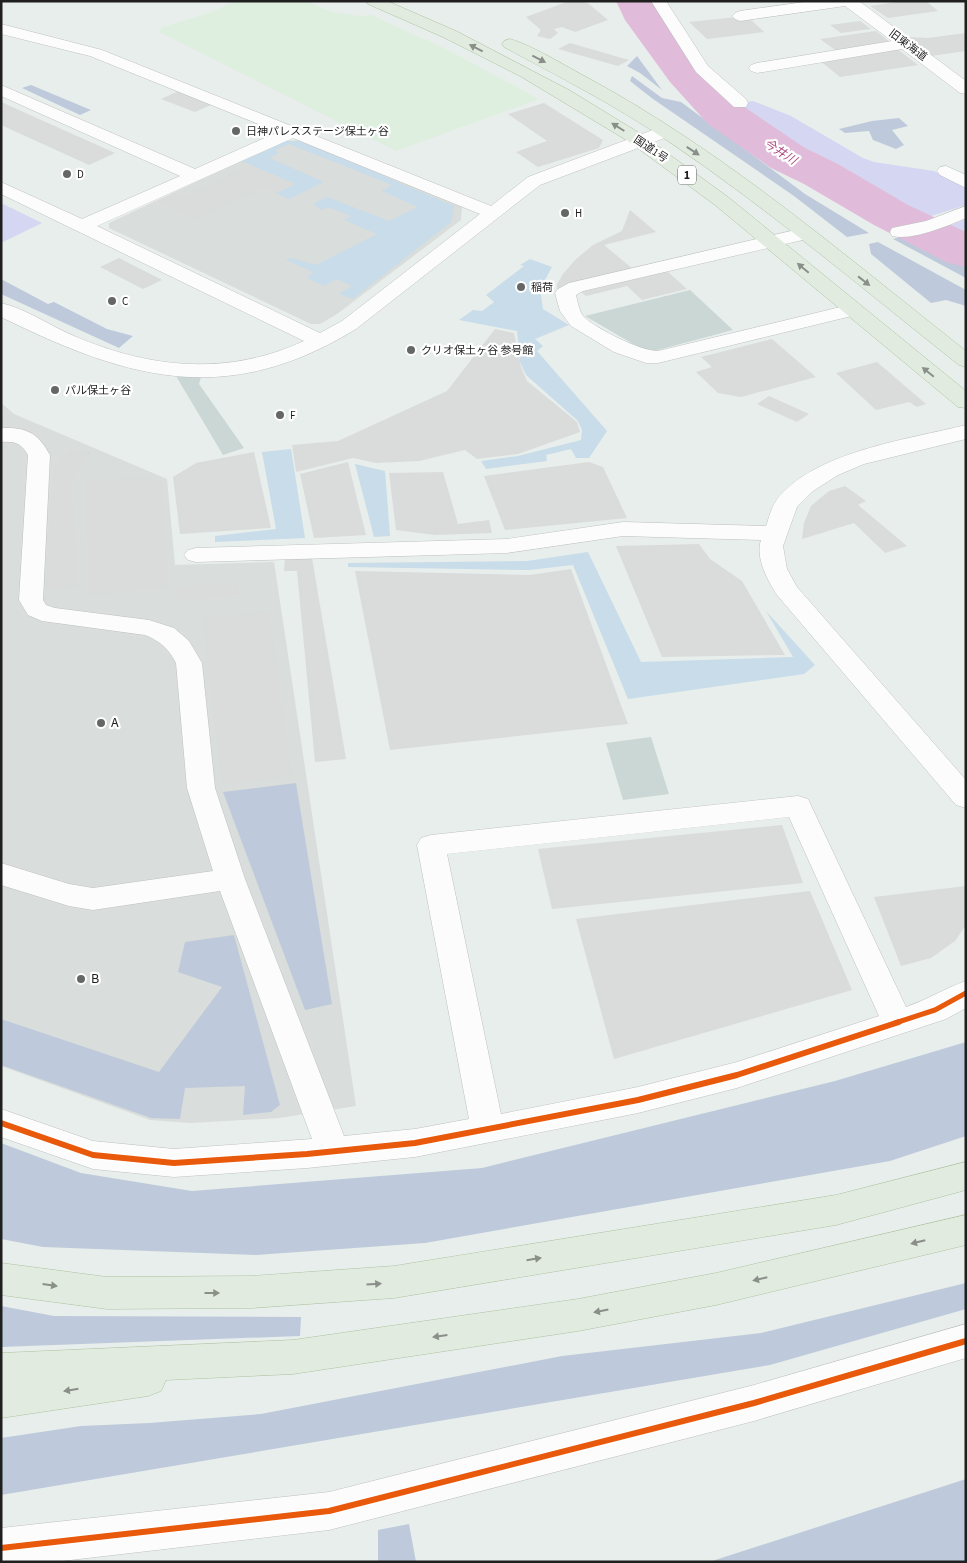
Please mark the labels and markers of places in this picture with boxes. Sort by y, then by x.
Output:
place label: 日神パレスステージ保土ヶ谷 [246,124,389,139]
marker: 日神パレスステージ保土ヶ谷 [230,125,242,137]
place label: D [77,167,84,182]
marker: D [61,168,73,180]
place label: H [575,206,582,221]
marker: H [559,207,571,219]
place label: 稲荷 [531,280,553,295]
marker: 稲荷 [515,281,527,293]
place label: C [122,294,128,309]
marker: C [106,295,118,307]
place label: クリオ保土ヶ谷 参号館 [421,343,533,358]
marker: クリオ保土ヶ谷 参号館 [405,344,417,356]
place label: パル保土ヶ谷 [65,383,131,398]
marker: パル保土ヶ谷 [49,384,61,396]
place label: F [290,408,296,423]
marker: F [274,409,286,421]
place label: A [111,713,119,733]
marker: A [95,717,107,729]
place label: B [91,969,99,989]
marker: B [75,973,87,985]

